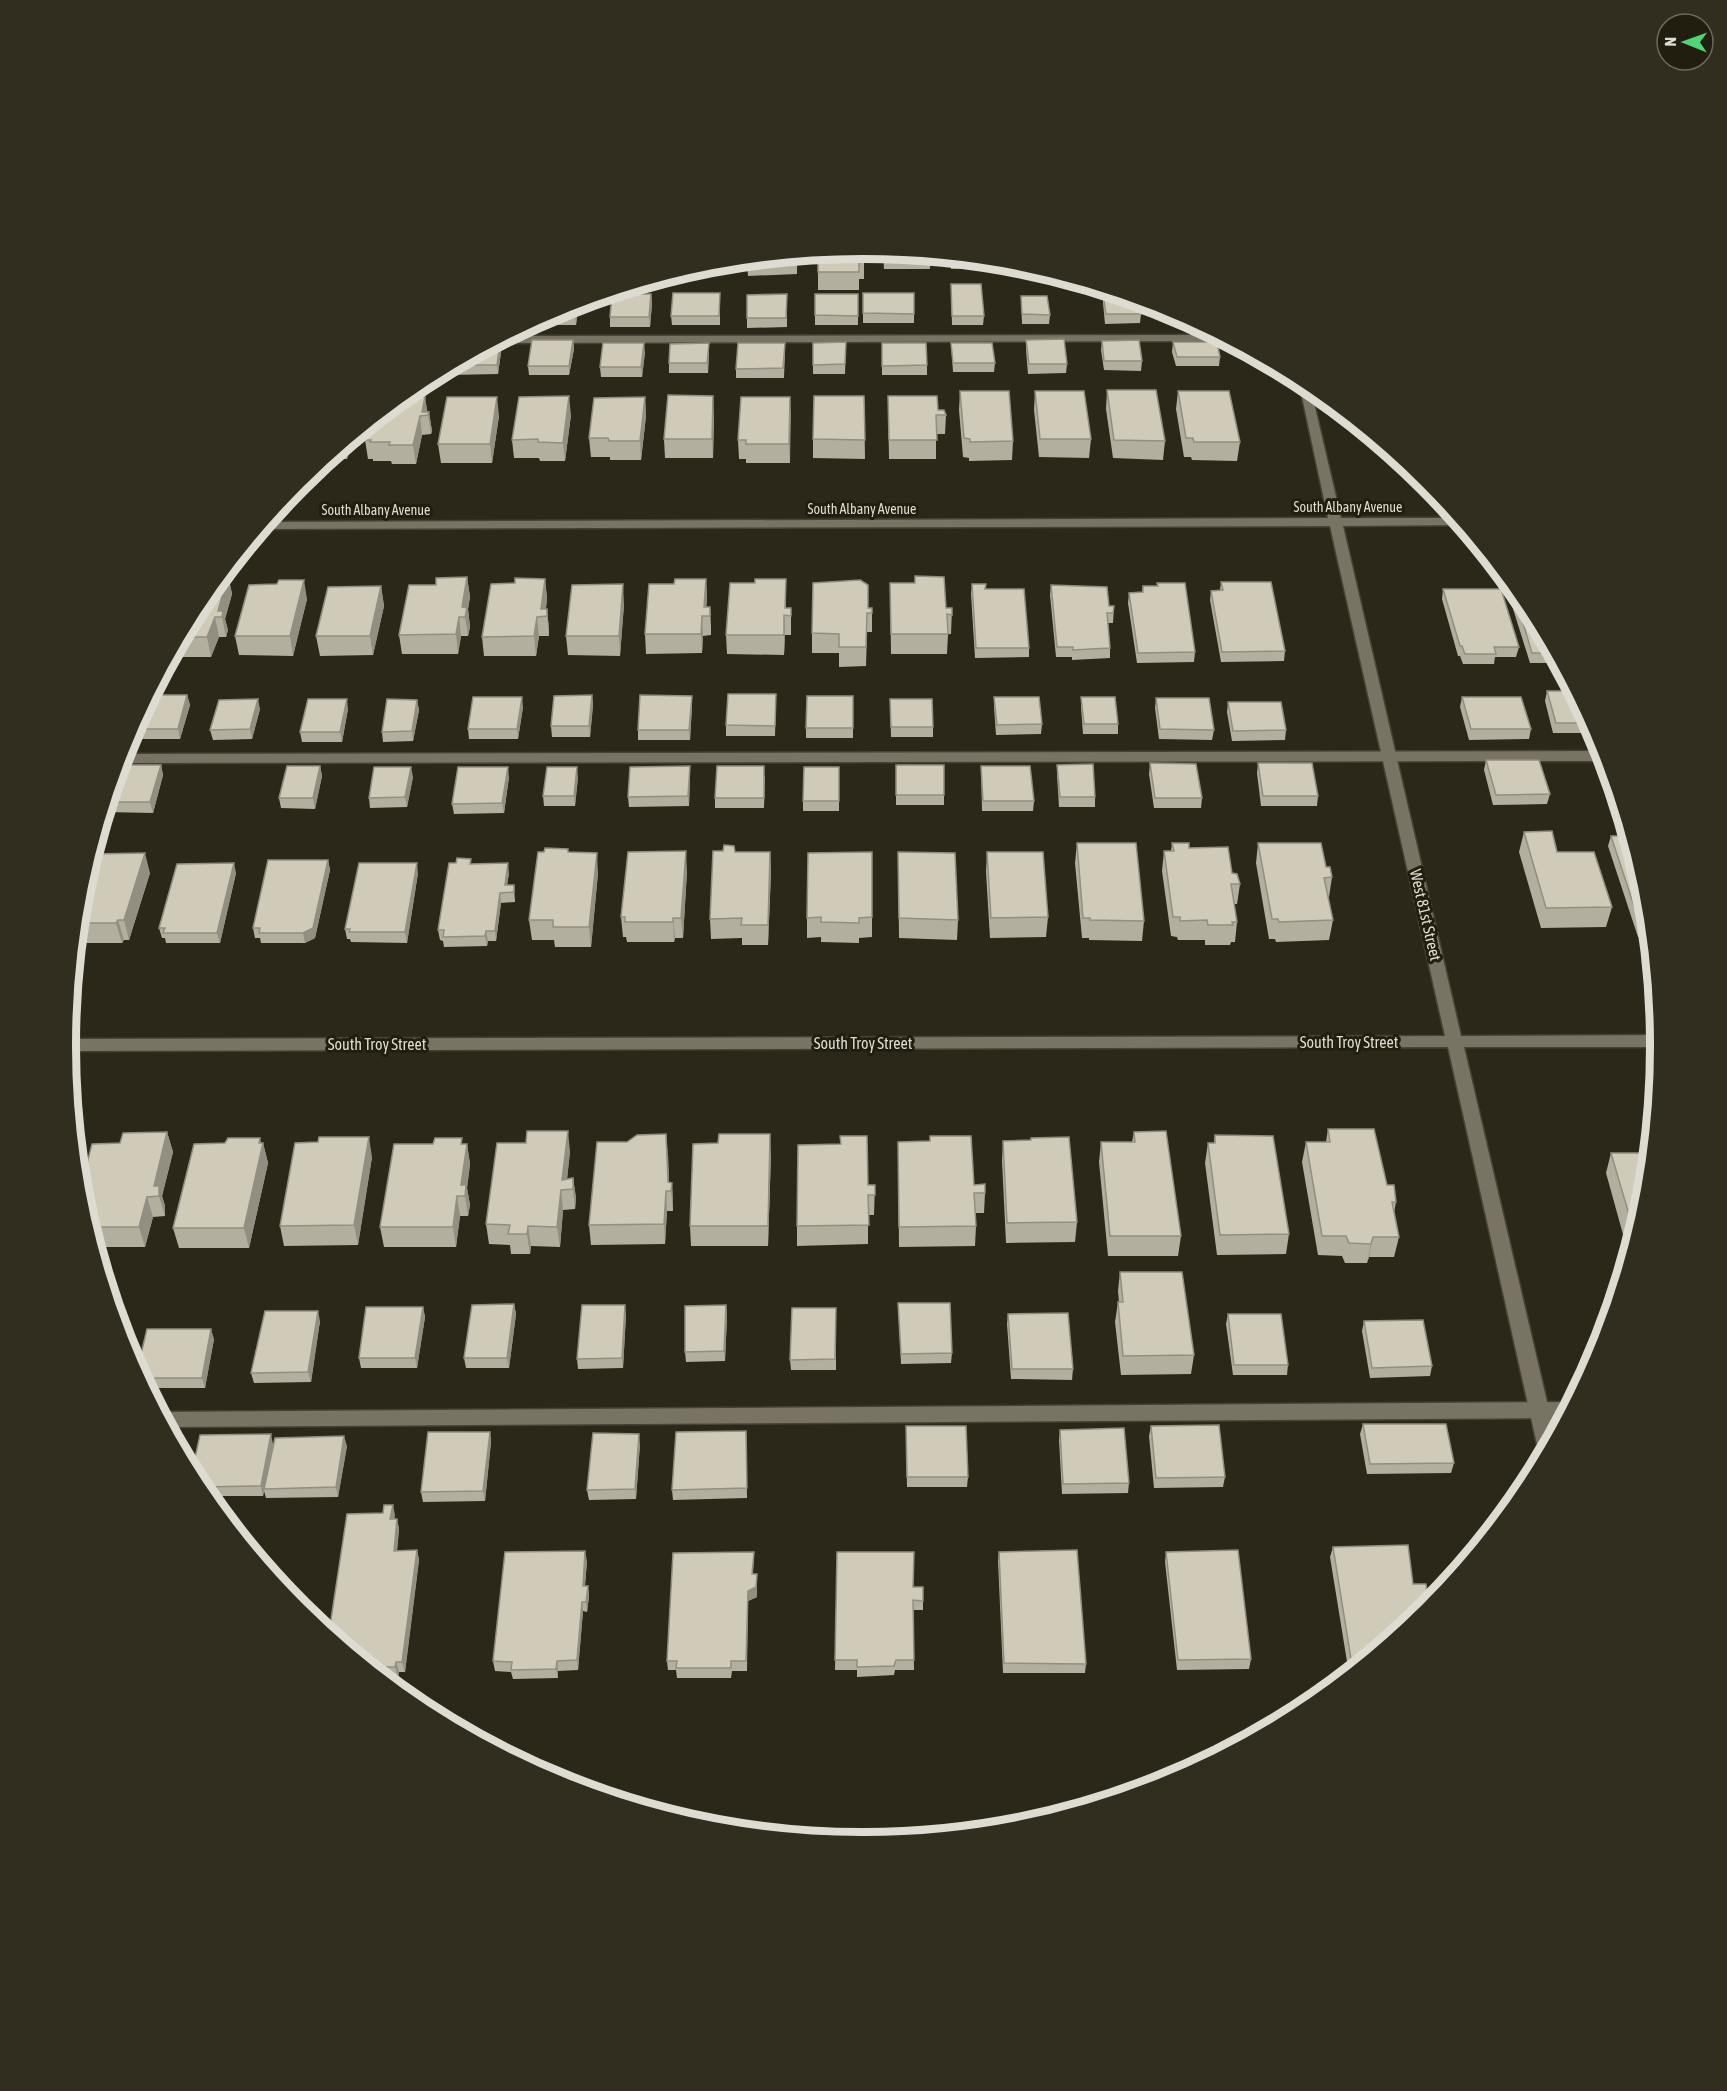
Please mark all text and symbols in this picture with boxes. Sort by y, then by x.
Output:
north arrow [1655,12,1715,72]
text: N [1661,37,1679,47]
street label: South Albany Avenue [1294,499,1402,515]
street label: South Albany Avenue [808,501,916,517]
street label: South Albany Avenue [322,502,430,518]
street label: West 81st Street [1407,867,1445,963]
street label: South Troy Street [1300,1033,1399,1052]
street label: South Troy Street [814,1034,913,1053]
street label: South Troy Street [328,1035,427,1054]

